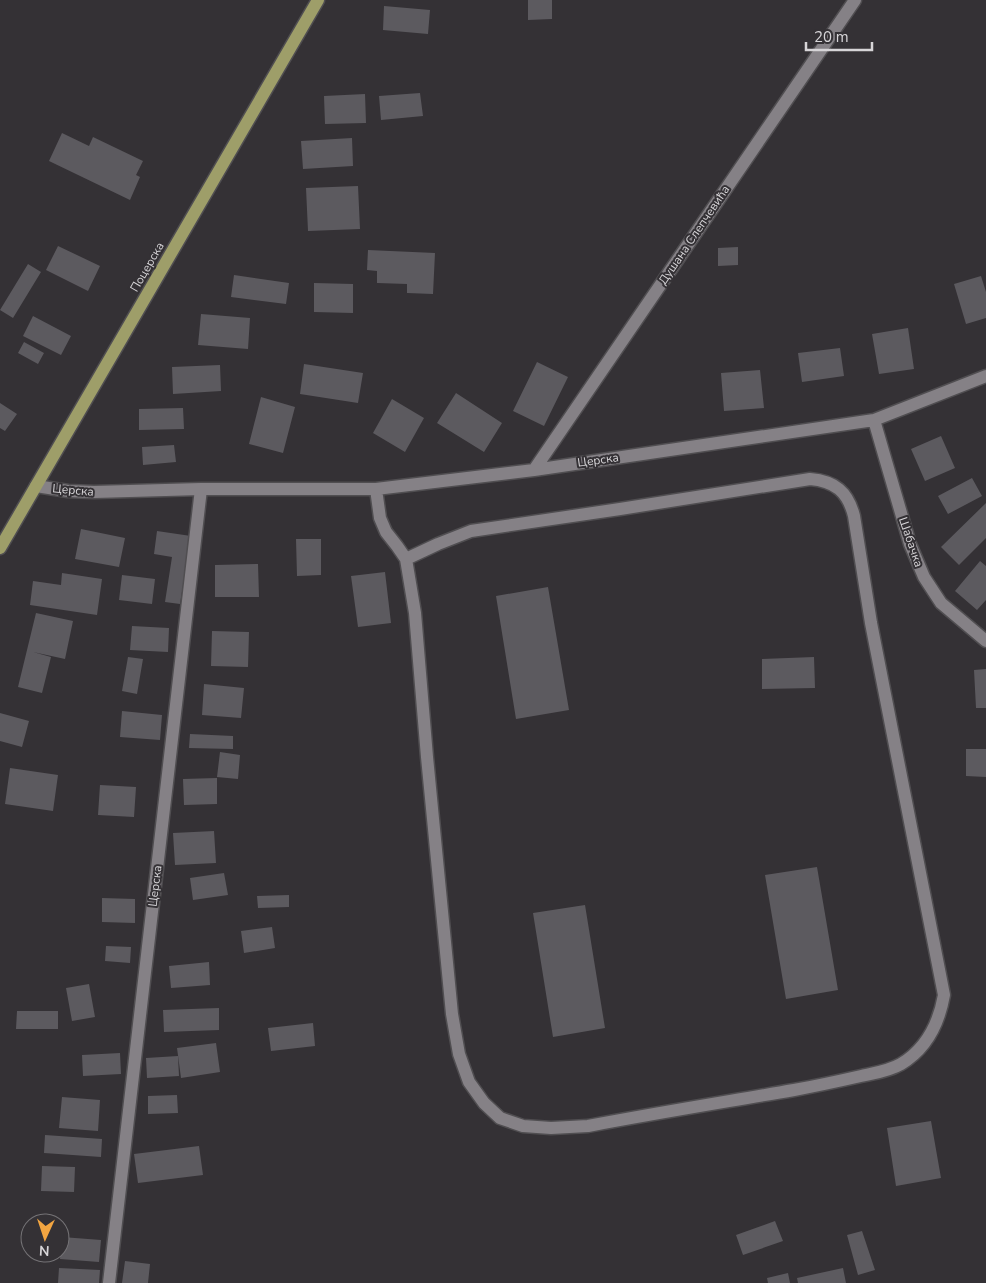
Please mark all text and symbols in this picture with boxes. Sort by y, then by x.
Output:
scale bar [806,20,872,52]
text: 20 m [814,27,849,47]
street label: Душана Слепчевића [655,182,733,288]
street label: Поцерска [126,239,168,295]
street label: Церска [576,449,620,471]
street label: Церска [52,480,94,500]
street label: Шабачка [895,515,927,569]
street label: Церска [145,864,165,908]
north arrow [20,1213,70,1263]
text: N [39,1241,50,1260]

